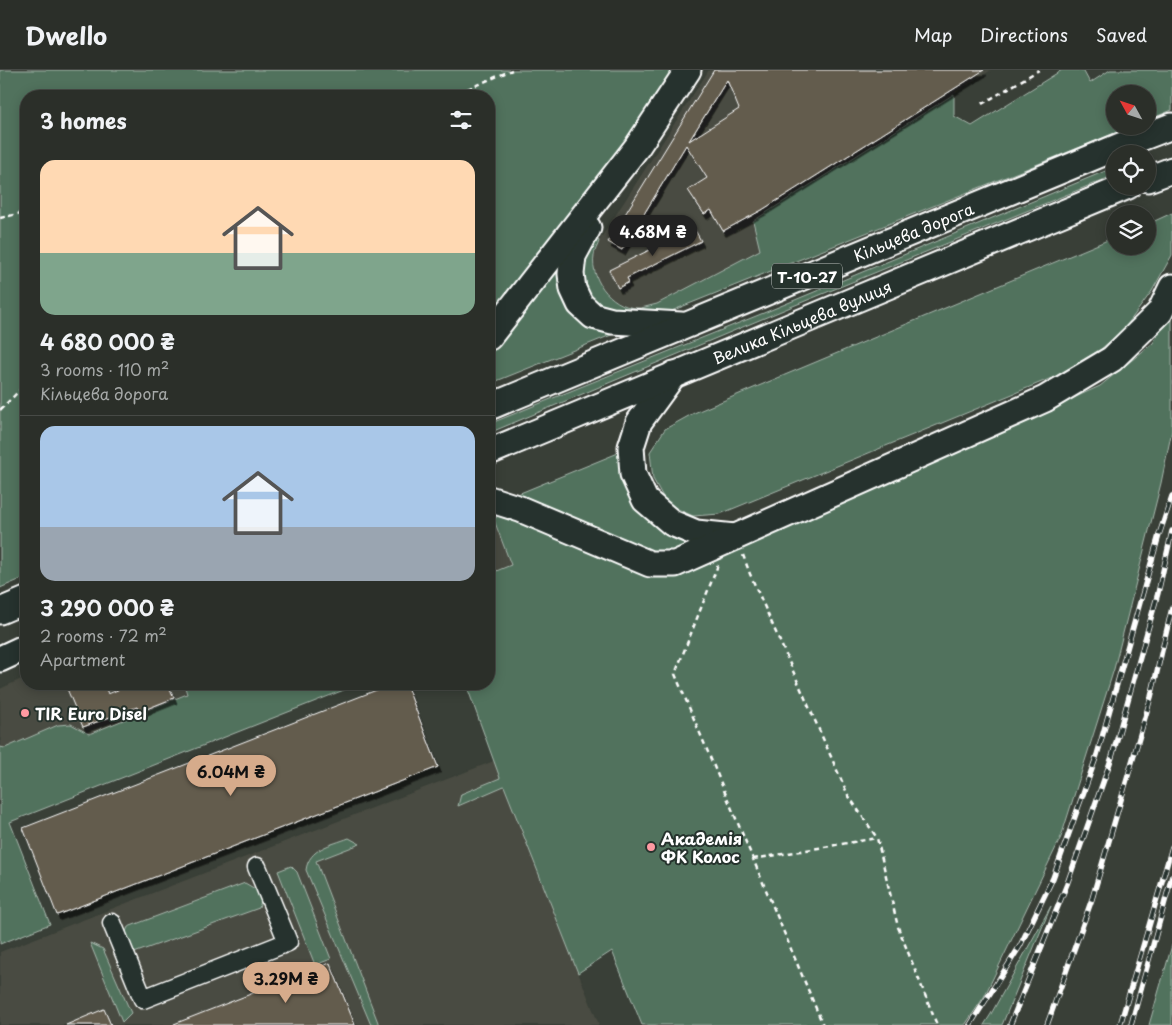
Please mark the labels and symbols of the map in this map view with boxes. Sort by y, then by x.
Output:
north arrow [1106,85,1156,135]
street label: Кільцева дорога [849,196,977,267]
pin: 4.68M ₴ [607,214,699,257]
road number: Т-10-27 [772,264,842,288]
street label: Велика Кільцева вулиця [709,274,895,370]
place label: TIR Euro Disel [35,701,147,725]
marker: TIR Euro Disel [19,707,31,719]
pin: 6.04M ₴ [185,754,277,797]
place label: Академія ФК Колос [661,826,742,868]
marker: Академія ФК Колос [645,841,657,853]
pin: 3.29M ₴ [240,962,332,1004]

